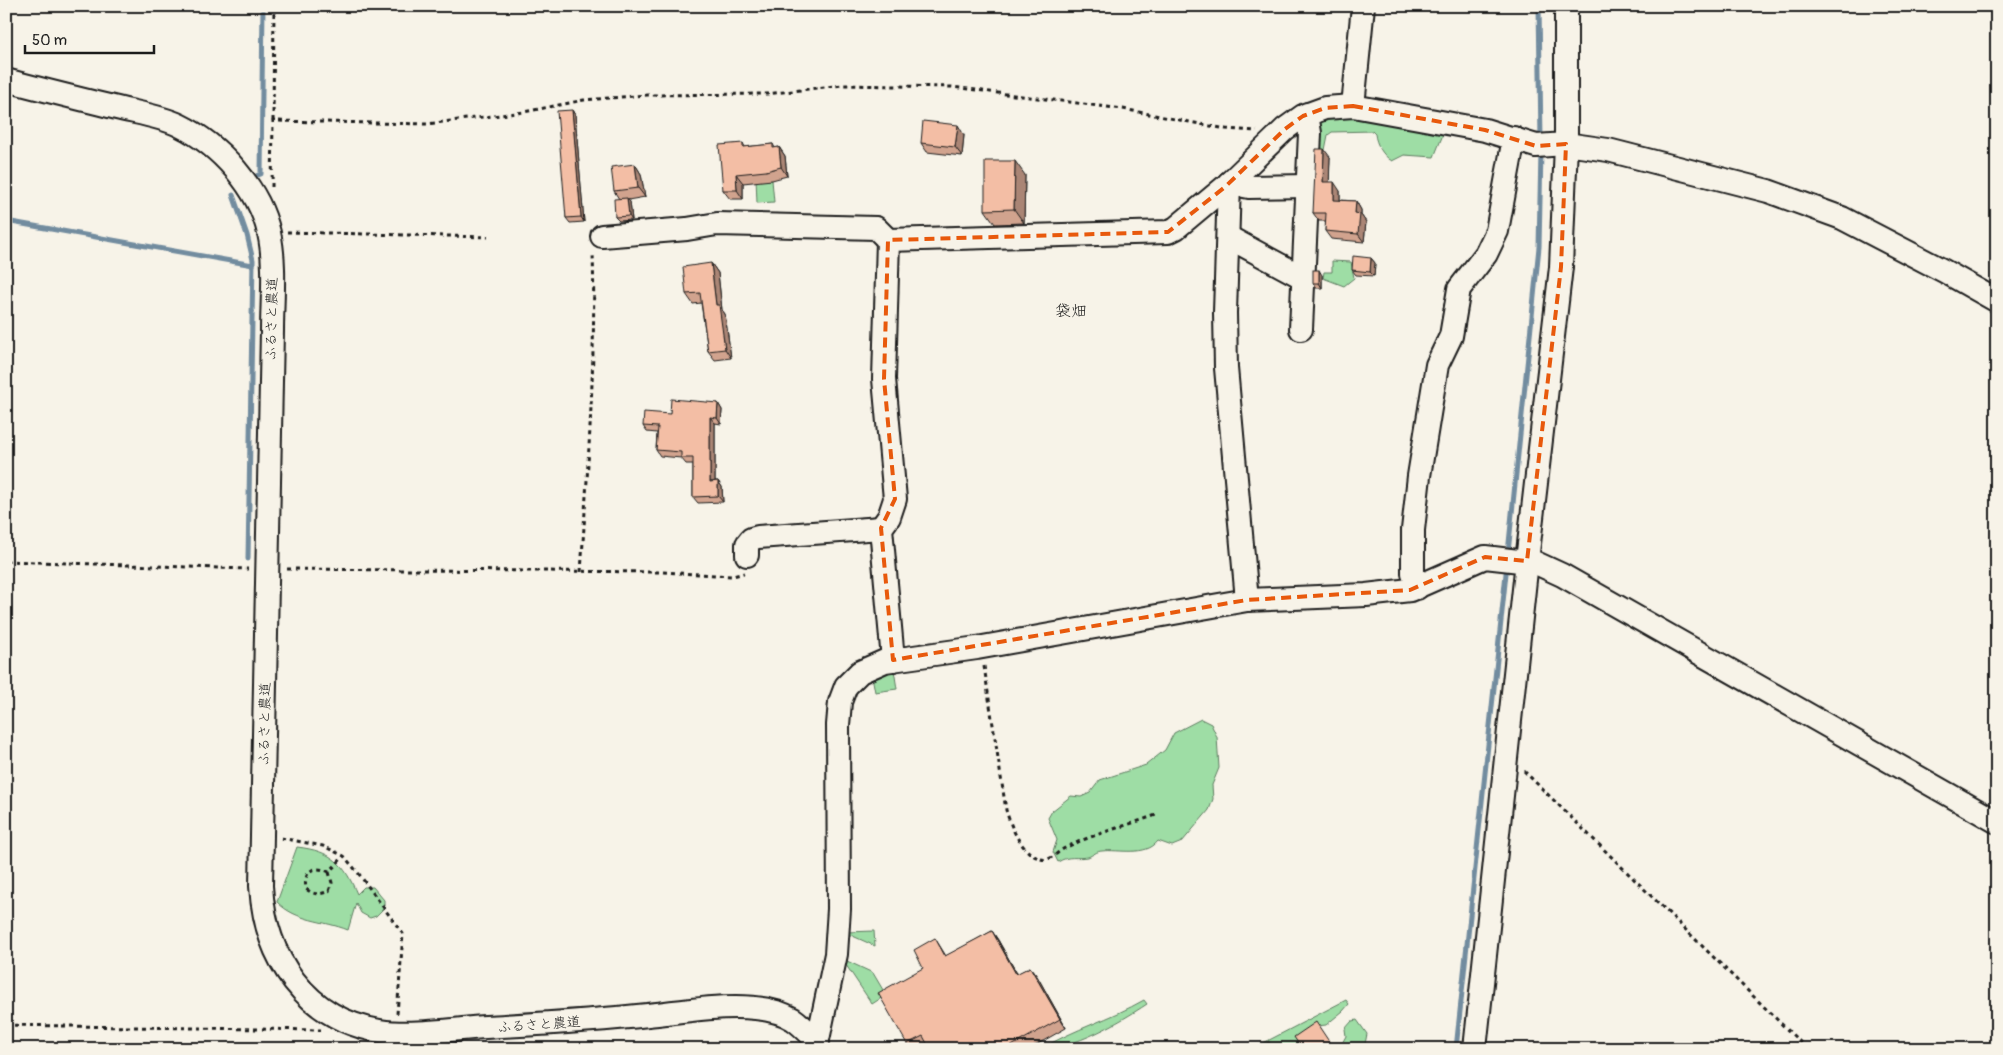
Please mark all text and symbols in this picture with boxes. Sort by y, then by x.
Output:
scale bar [25,22,154,54]
text: 50 m [32,31,67,50]
street label: ふるさと農道 [262,277,281,361]
district label: 袋畑 [1055,301,1087,321]
street label: ふるさと農道 [255,682,274,766]
street label: ふるさと農道 [497,1013,581,1036]

